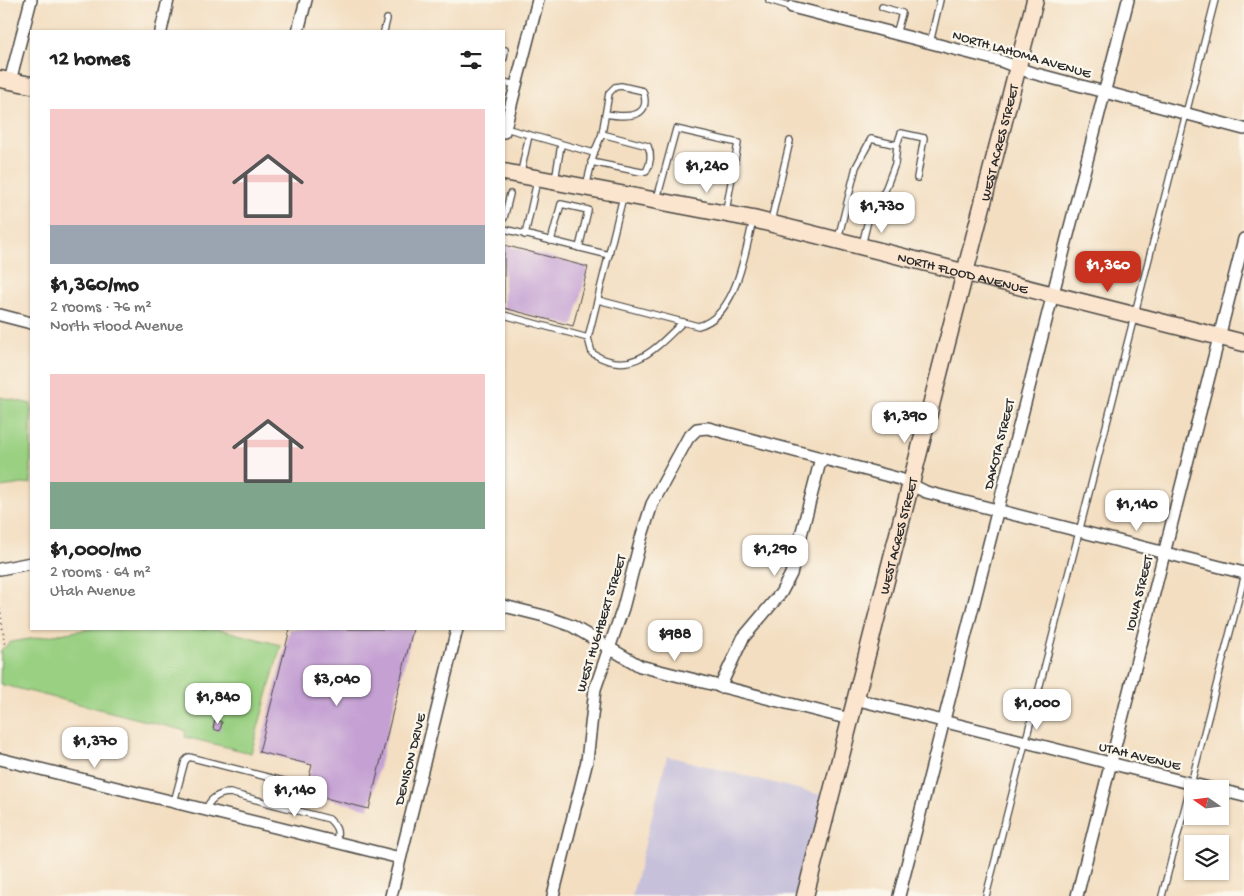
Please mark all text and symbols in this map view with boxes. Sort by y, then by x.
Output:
street label: NORTH LAHOMA AVENUE [950,27,1094,84]
icon: filters [457,46,485,74]
text: 12 homes [50,48,129,73]
street label: WEST ACRES STREET [978,82,1024,203]
icon: home [223,141,313,231]
pin: $1,240 [666,152,748,194]
text: $1,240 [685,158,729,177]
pin: $1,730 [841,192,923,234]
text: $1,730 [860,198,904,217]
street label: NORTH FLOOD AVENUE [895,250,1031,299]
pin: $1,360 [1067,250,1149,293]
text: $1,360 [1086,257,1130,276]
text: $1,360/mo [50,274,139,299]
text: 2 rooms · 76 m² [50,299,152,318]
text: North Flood Avenue [50,318,183,337]
street label: DAKOTA STREET [981,397,1020,493]
pin: $1,390 [864,402,946,444]
icon: home [223,406,313,496]
text: $1,390 [883,408,927,427]
street label: WEST ACRES STREET [877,476,923,596]
pin: $1,140 [1096,490,1178,532]
text: $1,140 [1116,496,1158,515]
pin: $1,290 [734,534,816,577]
text: $1,000/mo [50,539,141,564]
text: $1,290 [753,541,797,560]
street label: WEST HUGHBERT STREET [573,552,632,694]
street label: IOWA STREET [1123,553,1158,633]
text: 2 rooms · 64 m² [50,564,151,583]
text: Utah Avenue [50,583,135,602]
pin: $988 [645,620,705,662]
text: $988 [659,626,691,645]
pin: $3,040 [296,664,378,707]
text: $3,040 [314,671,360,690]
pin: $1,840 [177,682,259,725]
pin: $1,000 [996,688,1078,731]
text: $1,840 [196,689,240,708]
text: $1,000 [1014,695,1060,714]
street label: DENISON DRIVE [392,711,431,808]
pin: $1,370 [54,726,136,769]
text: $1,370 [73,733,117,752]
street label: UTAH AVENUE [1097,739,1183,776]
pin: $1,140 [254,776,336,818]
north arrow [1184,780,1229,825]
map controls [1184,780,1229,880]
text: $1,140 [274,782,316,801]
button: layers [1184,835,1229,880]

